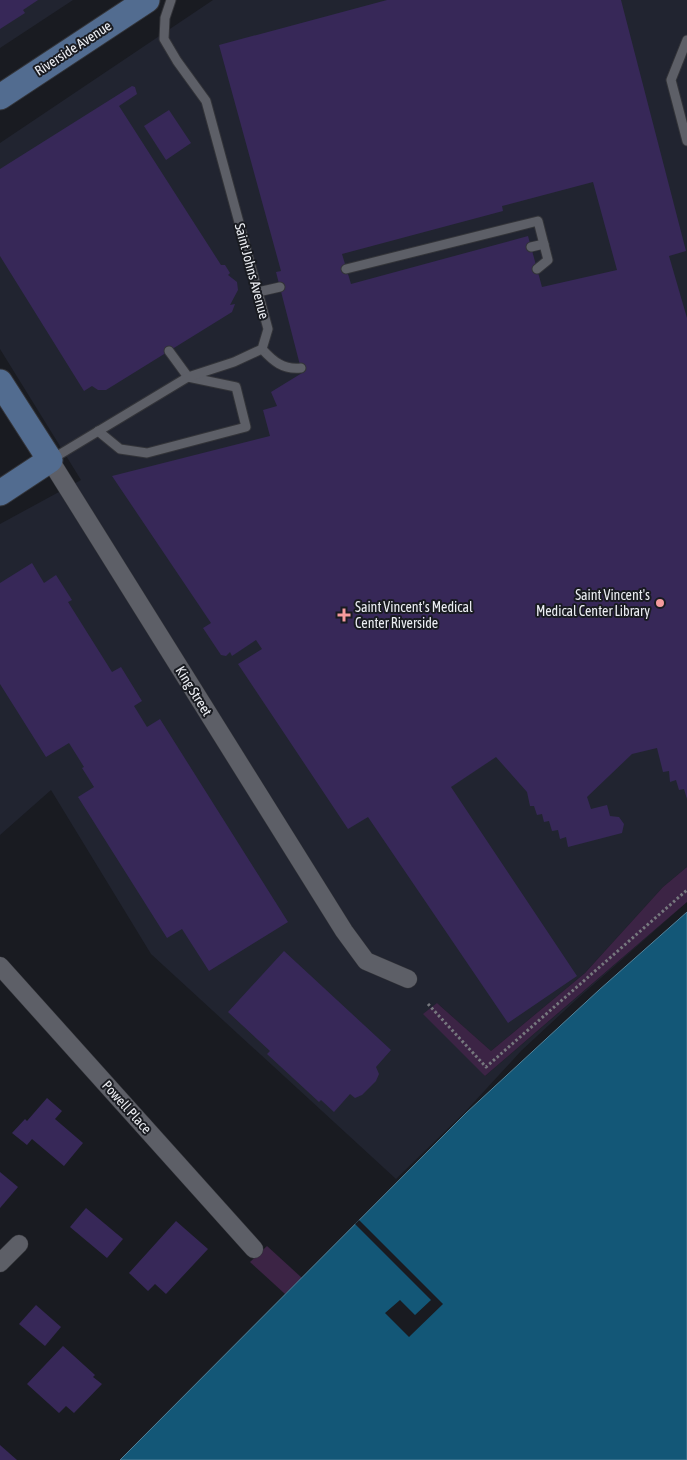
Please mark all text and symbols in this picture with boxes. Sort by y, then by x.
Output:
street label: Riverside Avenue [32,17,114,79]
street label: Saint Johns Avenue [232,221,272,321]
place label: Saint Vincent's Medical Center Library [536,587,650,619]
marker: Saint Vincent's Medical Center Library [654,597,666,609]
place label: Saint Vincent's Medical Center Riverside [355,599,473,631]
marker: Saint Vincent's Medical Center Riverside [337,608,351,622]
street label: King Street [173,663,215,719]
street label: Powell Place [99,1077,155,1137]

